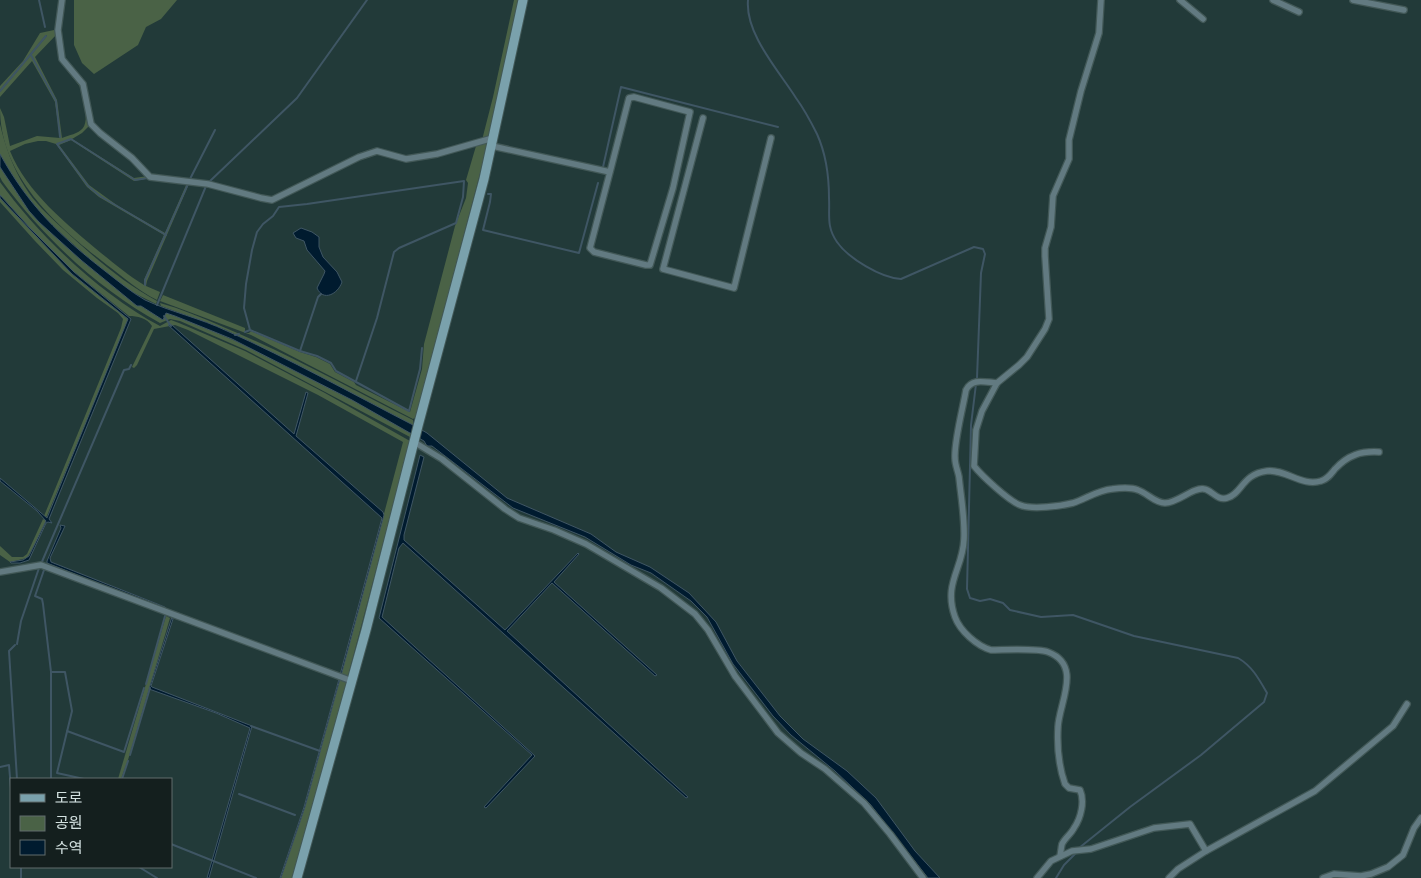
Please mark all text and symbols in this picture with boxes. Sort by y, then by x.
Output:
legend [10,778,172,868]
text: 도로 [55,788,83,807]
text: 공원 [55,813,83,832]
text: 수역 [55,838,83,857]

